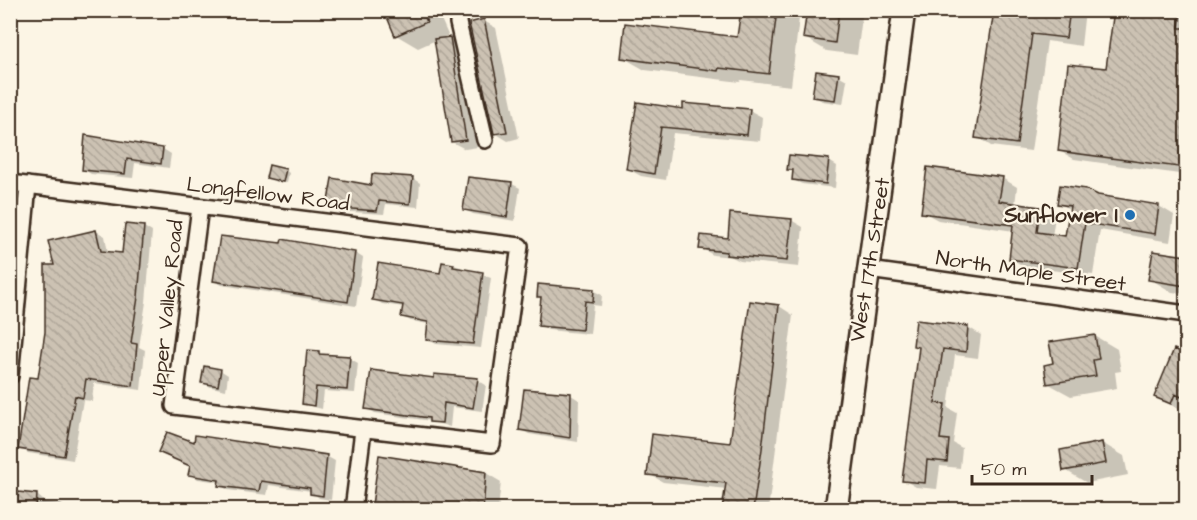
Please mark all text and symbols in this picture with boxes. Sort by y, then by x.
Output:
street label: Longfellow Road [185,170,351,220]
street label: West 17th Street [843,175,897,344]
place label: Sunflower I [1003,201,1118,230]
marker: Sunflower I [1123,208,1137,222]
street label: Upper Valley Road [143,218,193,397]
street label: North Maple Street [934,243,1128,300]
scale bar [972,448,1092,486]
text: 50 m [981,457,1026,482]

